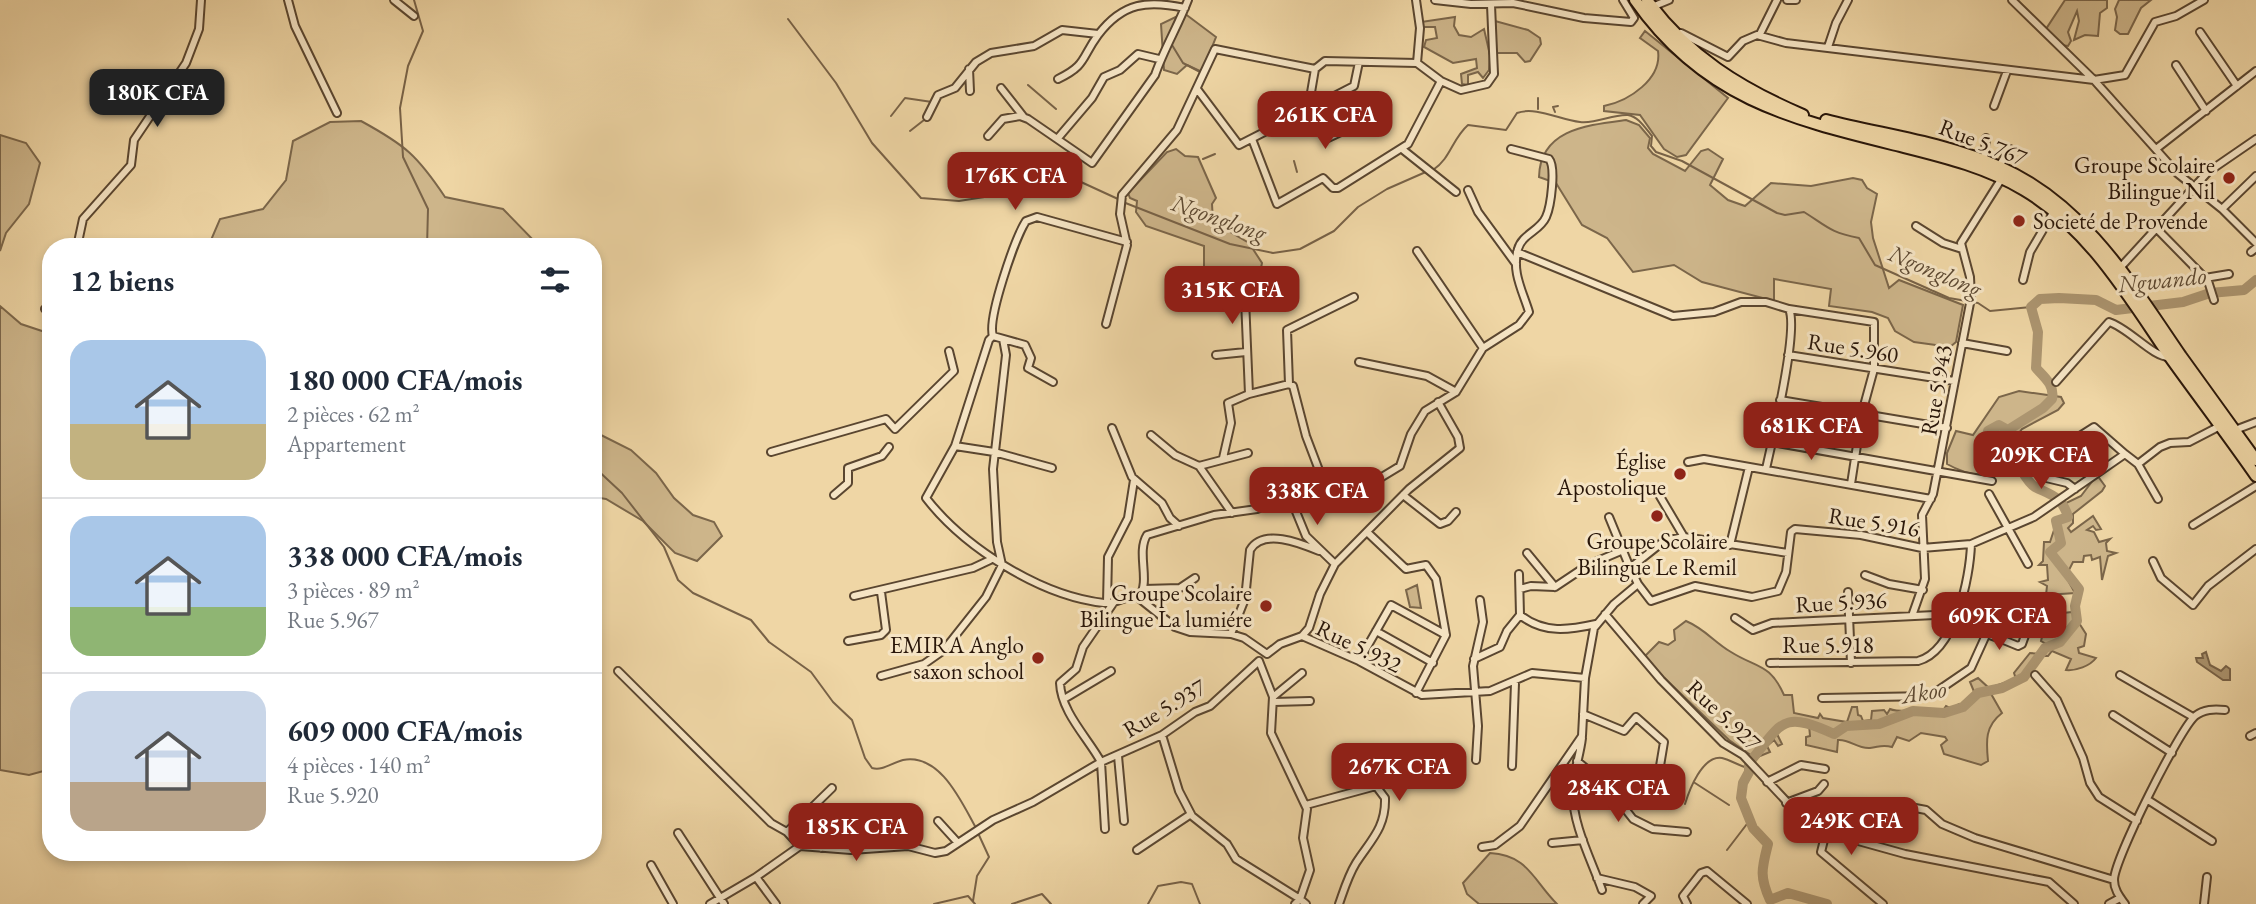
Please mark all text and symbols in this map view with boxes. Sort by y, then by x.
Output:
pin: 180K CFA [85,69,229,129]
text: 180K CFA [105,77,209,107]
pin: 261K CFA [1253,92,1397,151]
text: 261K CFA [1273,99,1377,129]
street label: Rue 5.767 [1935,112,2032,173]
place label: Groupe Scolaire Bilingue Nil [2074,150,2215,206]
pin: 176K CFA [943,152,1087,212]
text: 176K CFA [963,160,1067,190]
marker: Groupe Scolaire Bilingue Nil [2221,170,2237,186]
water label: Ngonglong [1167,187,1272,249]
place label: Societé de Provende [2033,206,2208,236]
marker: Societé de Provende [2011,213,2027,229]
water label: Ngonglong [1883,237,1987,304]
water label: Ngwando [2115,259,2208,300]
text: 12 biens [70,261,174,300]
icon: filters [536,261,574,299]
pin: 315K CFA [1160,266,1304,326]
text: 315K CFA [1180,274,1284,304]
street label: Rue 5.960 [1805,326,1901,370]
street label: Rue 5.943 [1913,342,1959,438]
text: 180 000 CFA/mois [287,360,523,399]
icon: home [126,368,210,452]
text: 2 pièces · 62 m² [287,399,420,429]
pin: 681K CFA [1739,402,1883,462]
text: 681K CFA [1759,410,1863,440]
text: Appartement [287,429,406,459]
pin: 209K CFA [1969,432,2113,491]
text: 209K CFA [1989,439,2093,469]
place label: Église Apostolique [1556,446,1666,502]
marker: Église Apostolique [1672,466,1688,482]
pin: 338K CFA [1245,468,1389,527]
text: 338K CFA [1265,475,1369,505]
street label: Rue 5.916 [1826,500,1922,544]
marker: Groupe Scolaire Bilingue Le Remil [1649,508,1665,524]
place label: Groupe Scolaire Bilingue Le Remil [1577,526,1737,582]
text: 338 000 CFA/mois [287,536,523,575]
icon: home [126,544,210,628]
text: 3 pièces · 89 m² [287,575,420,605]
place label: Groupe Scolaire Bilingue La lumiére [1080,578,1252,634]
street label: Rue 5.936 [1795,585,1887,619]
pin: 609K CFA [1927,592,2071,652]
marker: Groupe Scolaire Bilingue La lumiére [1258,598,1274,614]
text: 609K CFA [1947,600,2051,630]
text: Rue 5.967 [287,605,379,635]
street label: Rue 5.932 [1311,612,1407,680]
place label: EMIRA Anglo saxon school [890,630,1024,686]
street label: Rue 5.918 [1782,630,1874,660]
marker: EMIRA Anglo saxon school [1030,650,1046,666]
street label: Rue 5.937 [1117,671,1212,744]
street label: Rue 5.927 [1680,673,1768,758]
water label: Akoo [1897,673,1949,711]
text: 609 000 CFA/mois [287,711,523,750]
icon: home [126,719,210,803]
pin: 267K CFA [1327,744,1471,803]
text: 4 pièces · 140 m² [287,750,431,780]
text: 267K CFA [1347,751,1451,781]
pin: 284K CFA [1546,764,1690,824]
text: 284K CFA [1566,772,1670,802]
text: Rue 5.920 [287,780,379,810]
pin: 249K CFA [1779,798,1923,857]
pin: 185K CFA [784,804,928,863]
text: 249K CFA [1799,805,1903,835]
text: 185K CFA [804,811,908,841]

